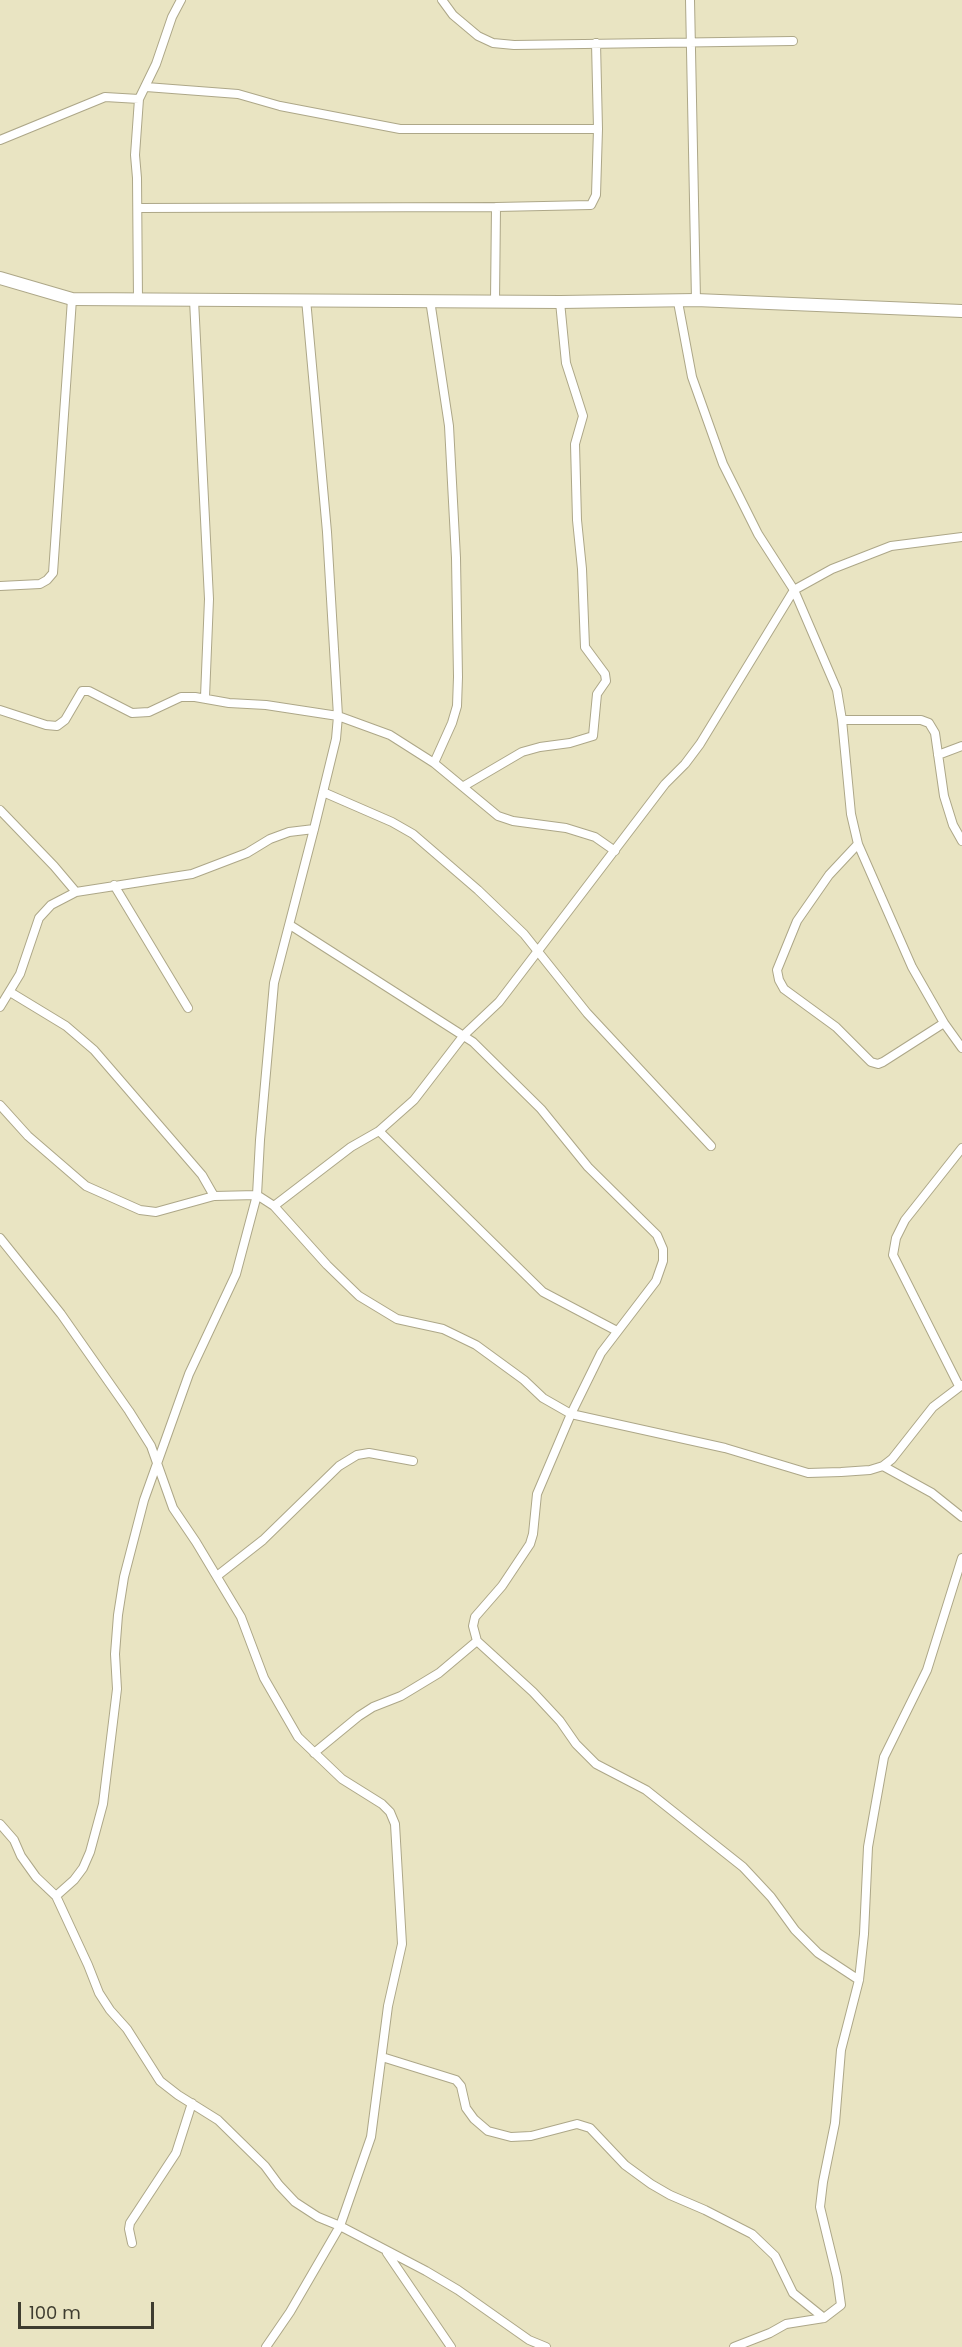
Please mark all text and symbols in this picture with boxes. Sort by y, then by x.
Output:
scale bar [21,2290,158,2328]
text: 100 m [29,2300,81,2325]

